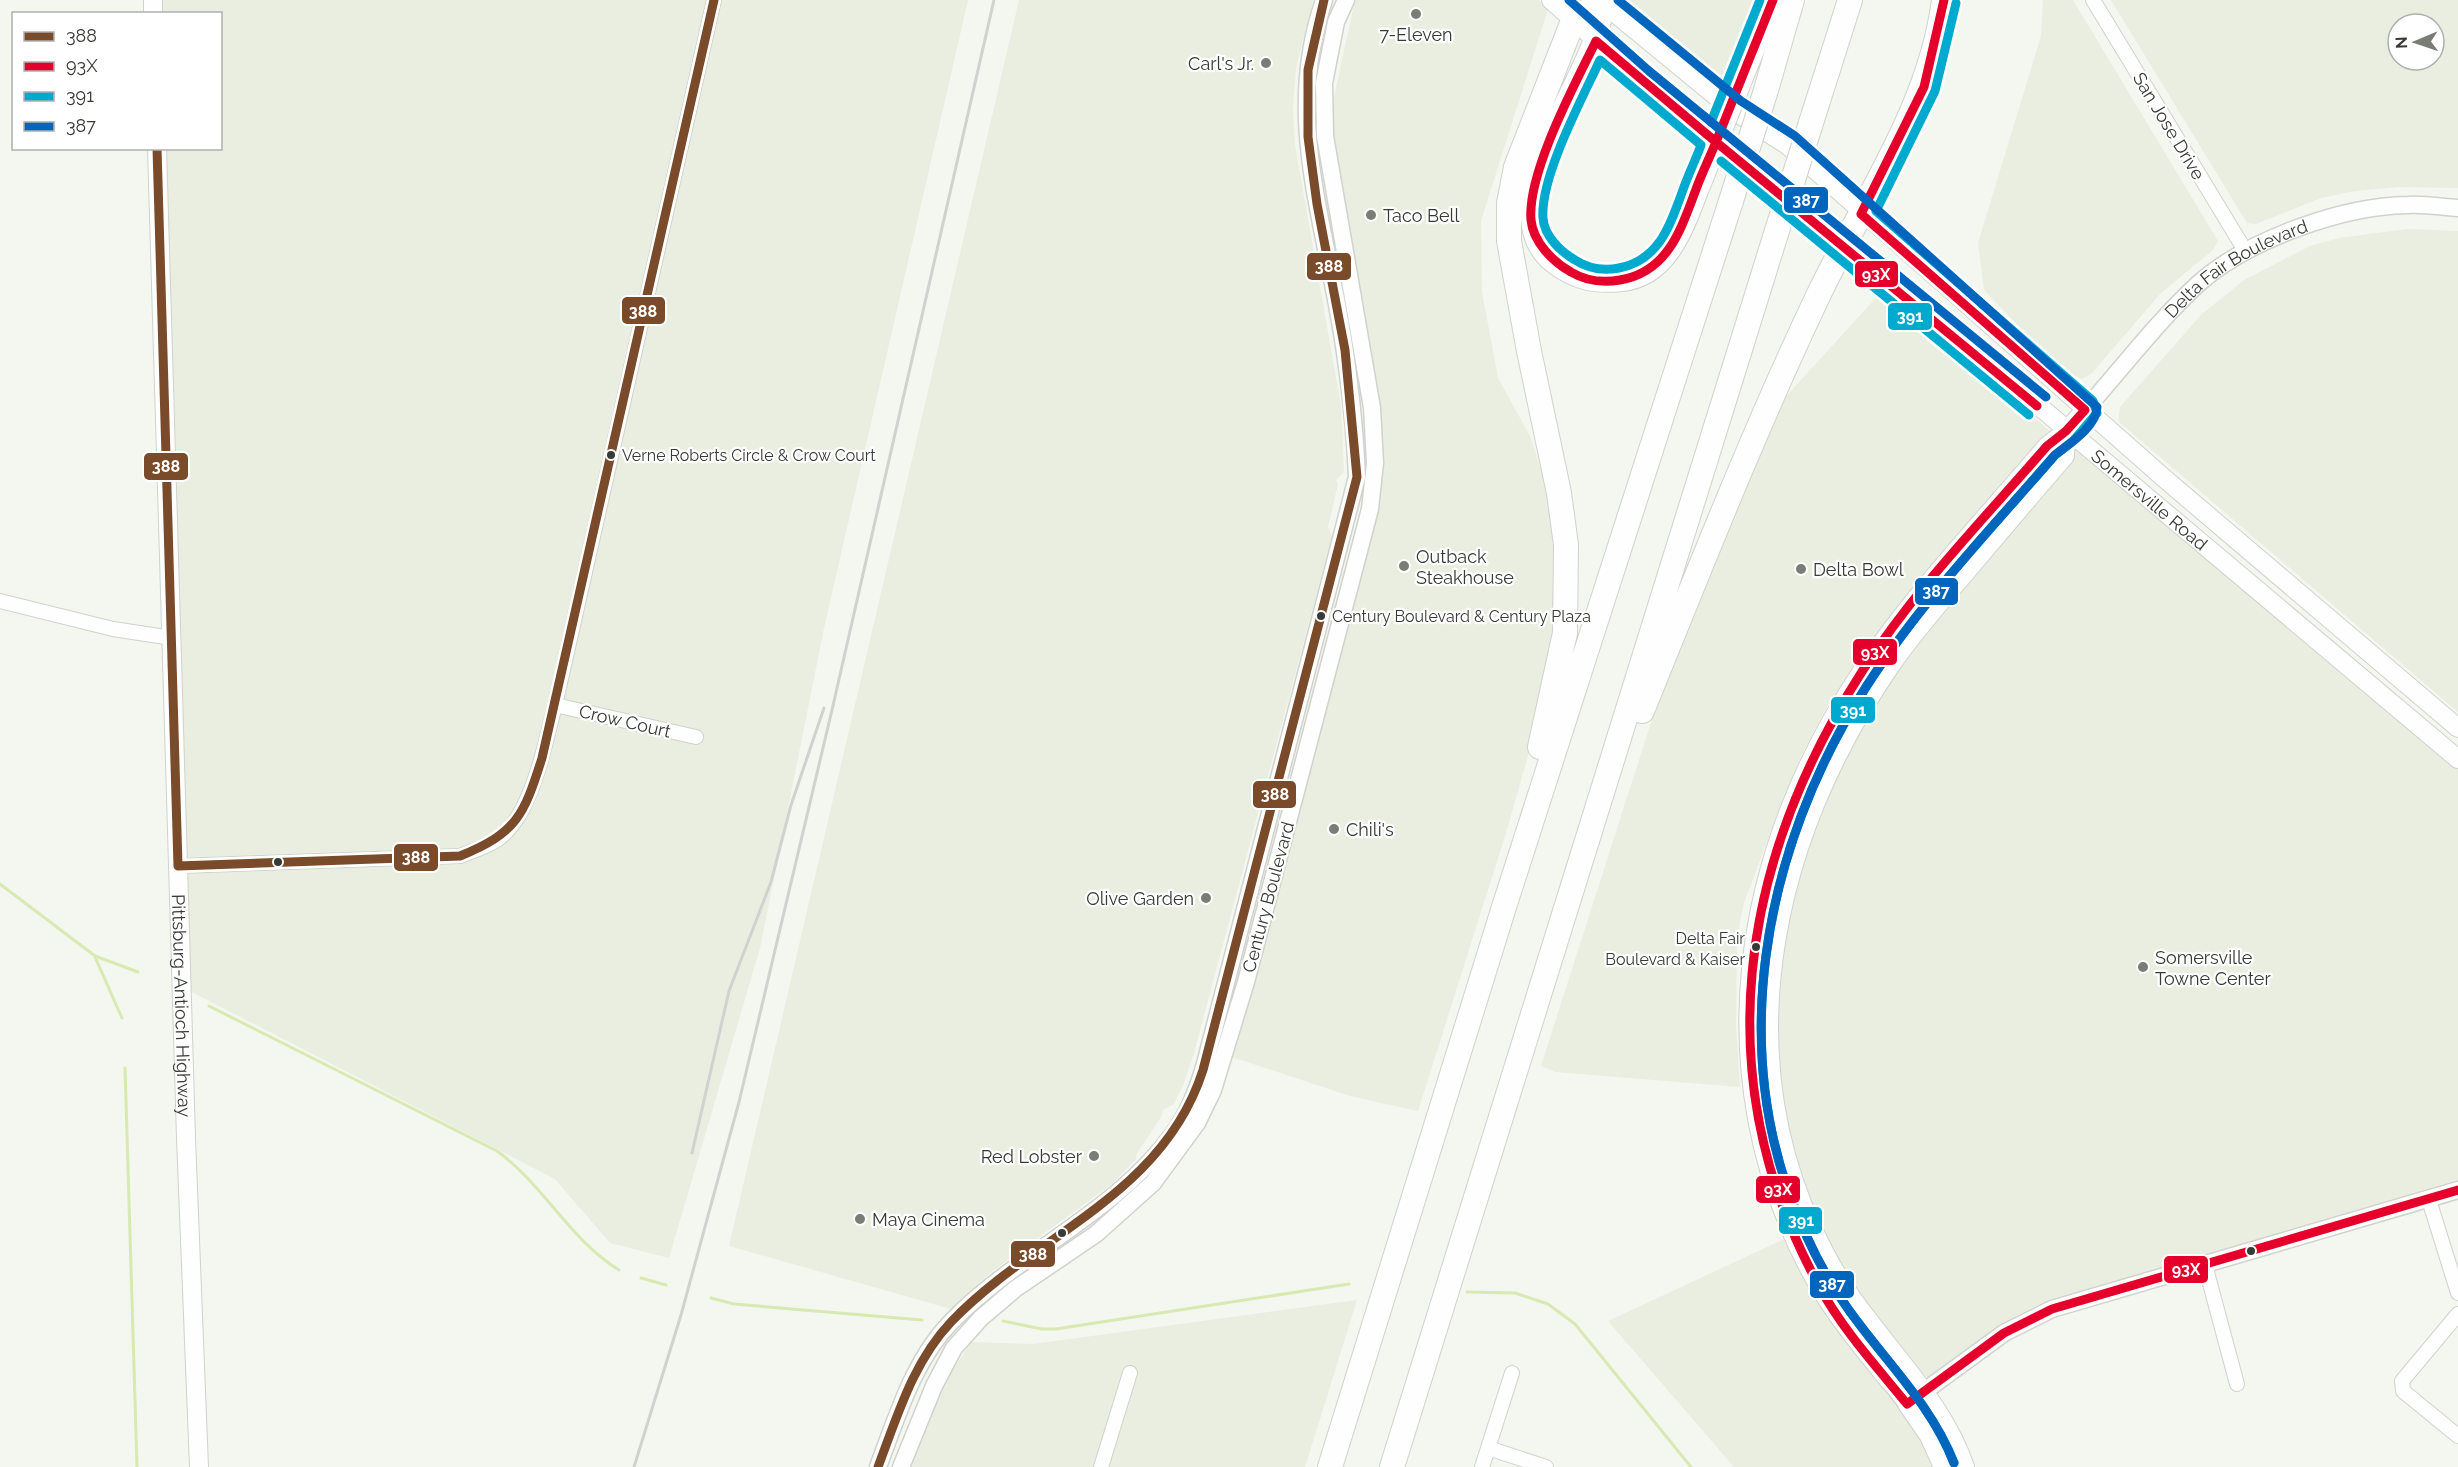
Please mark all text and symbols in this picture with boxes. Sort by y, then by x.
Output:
marker: 7-Eleven [1409,7,1423,21]
legend [12,12,222,150]
north arrow [2386,12,2446,72]
place label: 7-Eleven [1379,24,1453,45]
text: 388 [66,25,97,46]
text: N [2392,36,2411,49]
place label: Carl's Jr. [1188,53,1254,74]
text: 93X [66,55,98,76]
marker: Carl's Jr. [1259,56,1273,70]
street label: San Jose Drive [2129,69,2209,184]
text: 391 [66,85,94,106]
text: 387 [66,115,96,136]
line badge: 387 [1783,186,1829,214]
text: 387 [1792,191,1820,210]
place label: Taco Bell [1383,205,1459,226]
marker: Taco Bell [1364,208,1378,222]
street label: Delta Fair Boulevard [2160,215,2310,322]
line badge: 388 [1306,252,1352,281]
text: 388 [1315,257,1343,276]
line badge: 93X [1854,260,1899,288]
text: 93X [1862,265,1891,284]
line badge: 388 [621,296,666,325]
text: 388 [629,302,657,321]
line badge: 391 [1887,302,1933,331]
text: 391 [1897,307,1923,326]
street label: Somersville Road [2087,445,2212,554]
place label: Verne Roberts Circle & Crow Court [622,446,876,465]
marker: Verne Roberts Circle & Crow Court [605,449,617,461]
line badge: 388 [143,452,189,481]
text: 388 [152,457,180,476]
place label: Outback Steakhouse [1416,546,1514,588]
marker: Outback Steakhouse [1397,559,1411,573]
place label: Delta Bowl [1813,559,1904,580]
marker: Delta Bowl [1794,562,1808,576]
line badge: 387 [1914,577,1959,606]
text: 387 [1922,582,1950,601]
place label: Century Boulevard & Century Plaza [1332,607,1591,626]
marker: Century Boulevard & Century Plaza [1315,610,1327,622]
line badge: 93X [1852,638,1898,666]
text: 93X [1861,643,1890,662]
line badge: 391 [1830,696,1876,724]
street label: Crow Court [577,700,673,742]
text: 391 [1840,701,1866,720]
line badge: 388 [1252,780,1297,809]
text: 388 [1261,785,1289,804]
street label: Century Boulevard [1238,819,1298,975]
place label: Chili's [1346,819,1394,840]
marker: Chili's [1327,822,1341,836]
line badge: 388 [393,843,439,872]
text: 388 [402,848,430,867]
unlabelled marker [272,856,284,868]
place label: Olive Garden [1086,888,1194,909]
marker: Olive Garden [1199,891,1213,905]
street label: Pittsburg-Antioch Highway [168,894,196,1118]
place label: Delta Fair Boulevard & Kaiser [1605,929,1745,969]
marker: Delta Fair Boulevard & Kaiser [1750,941,1762,953]
place label: Somersville Towne Center [2155,947,2271,989]
marker: Somersville Towne Center [2136,960,2150,974]
place label: Red Lobster [981,1146,1083,1167]
marker: Red Lobster [1087,1149,1101,1163]
line badge: 93X [1755,1175,1801,1204]
text: 93X [1764,1180,1793,1199]
line badge: 391 [1778,1206,1823,1235]
place label: Maya Cinema [872,1209,985,1230]
text: 391 [1788,1211,1814,1230]
marker: Maya Cinema [853,1212,867,1226]
unlabelled marker [1056,1227,1068,1239]
line badge: 388 [1010,1240,1056,1268]
text: 388 [1019,1245,1047,1264]
unlabelled marker [2245,1245,2257,1257]
line badge: 93X [2163,1255,2209,1284]
text: 93X [2172,1260,2201,1279]
line badge: 387 [1809,1270,1855,1299]
text: 387 [1818,1275,1846,1294]

